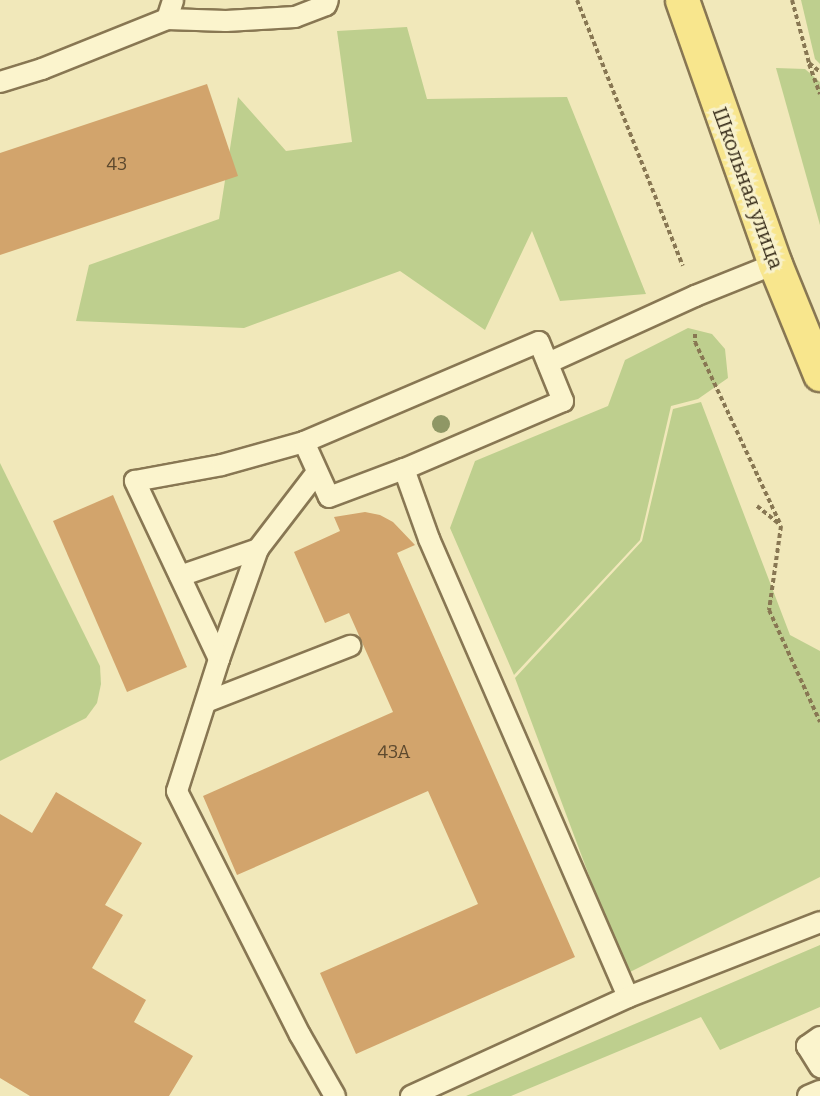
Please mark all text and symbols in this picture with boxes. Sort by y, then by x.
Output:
street label: Школьная улица [707,103,789,273]
house number: 43 [107,153,127,175]
house number: 43А [378,741,410,763]

